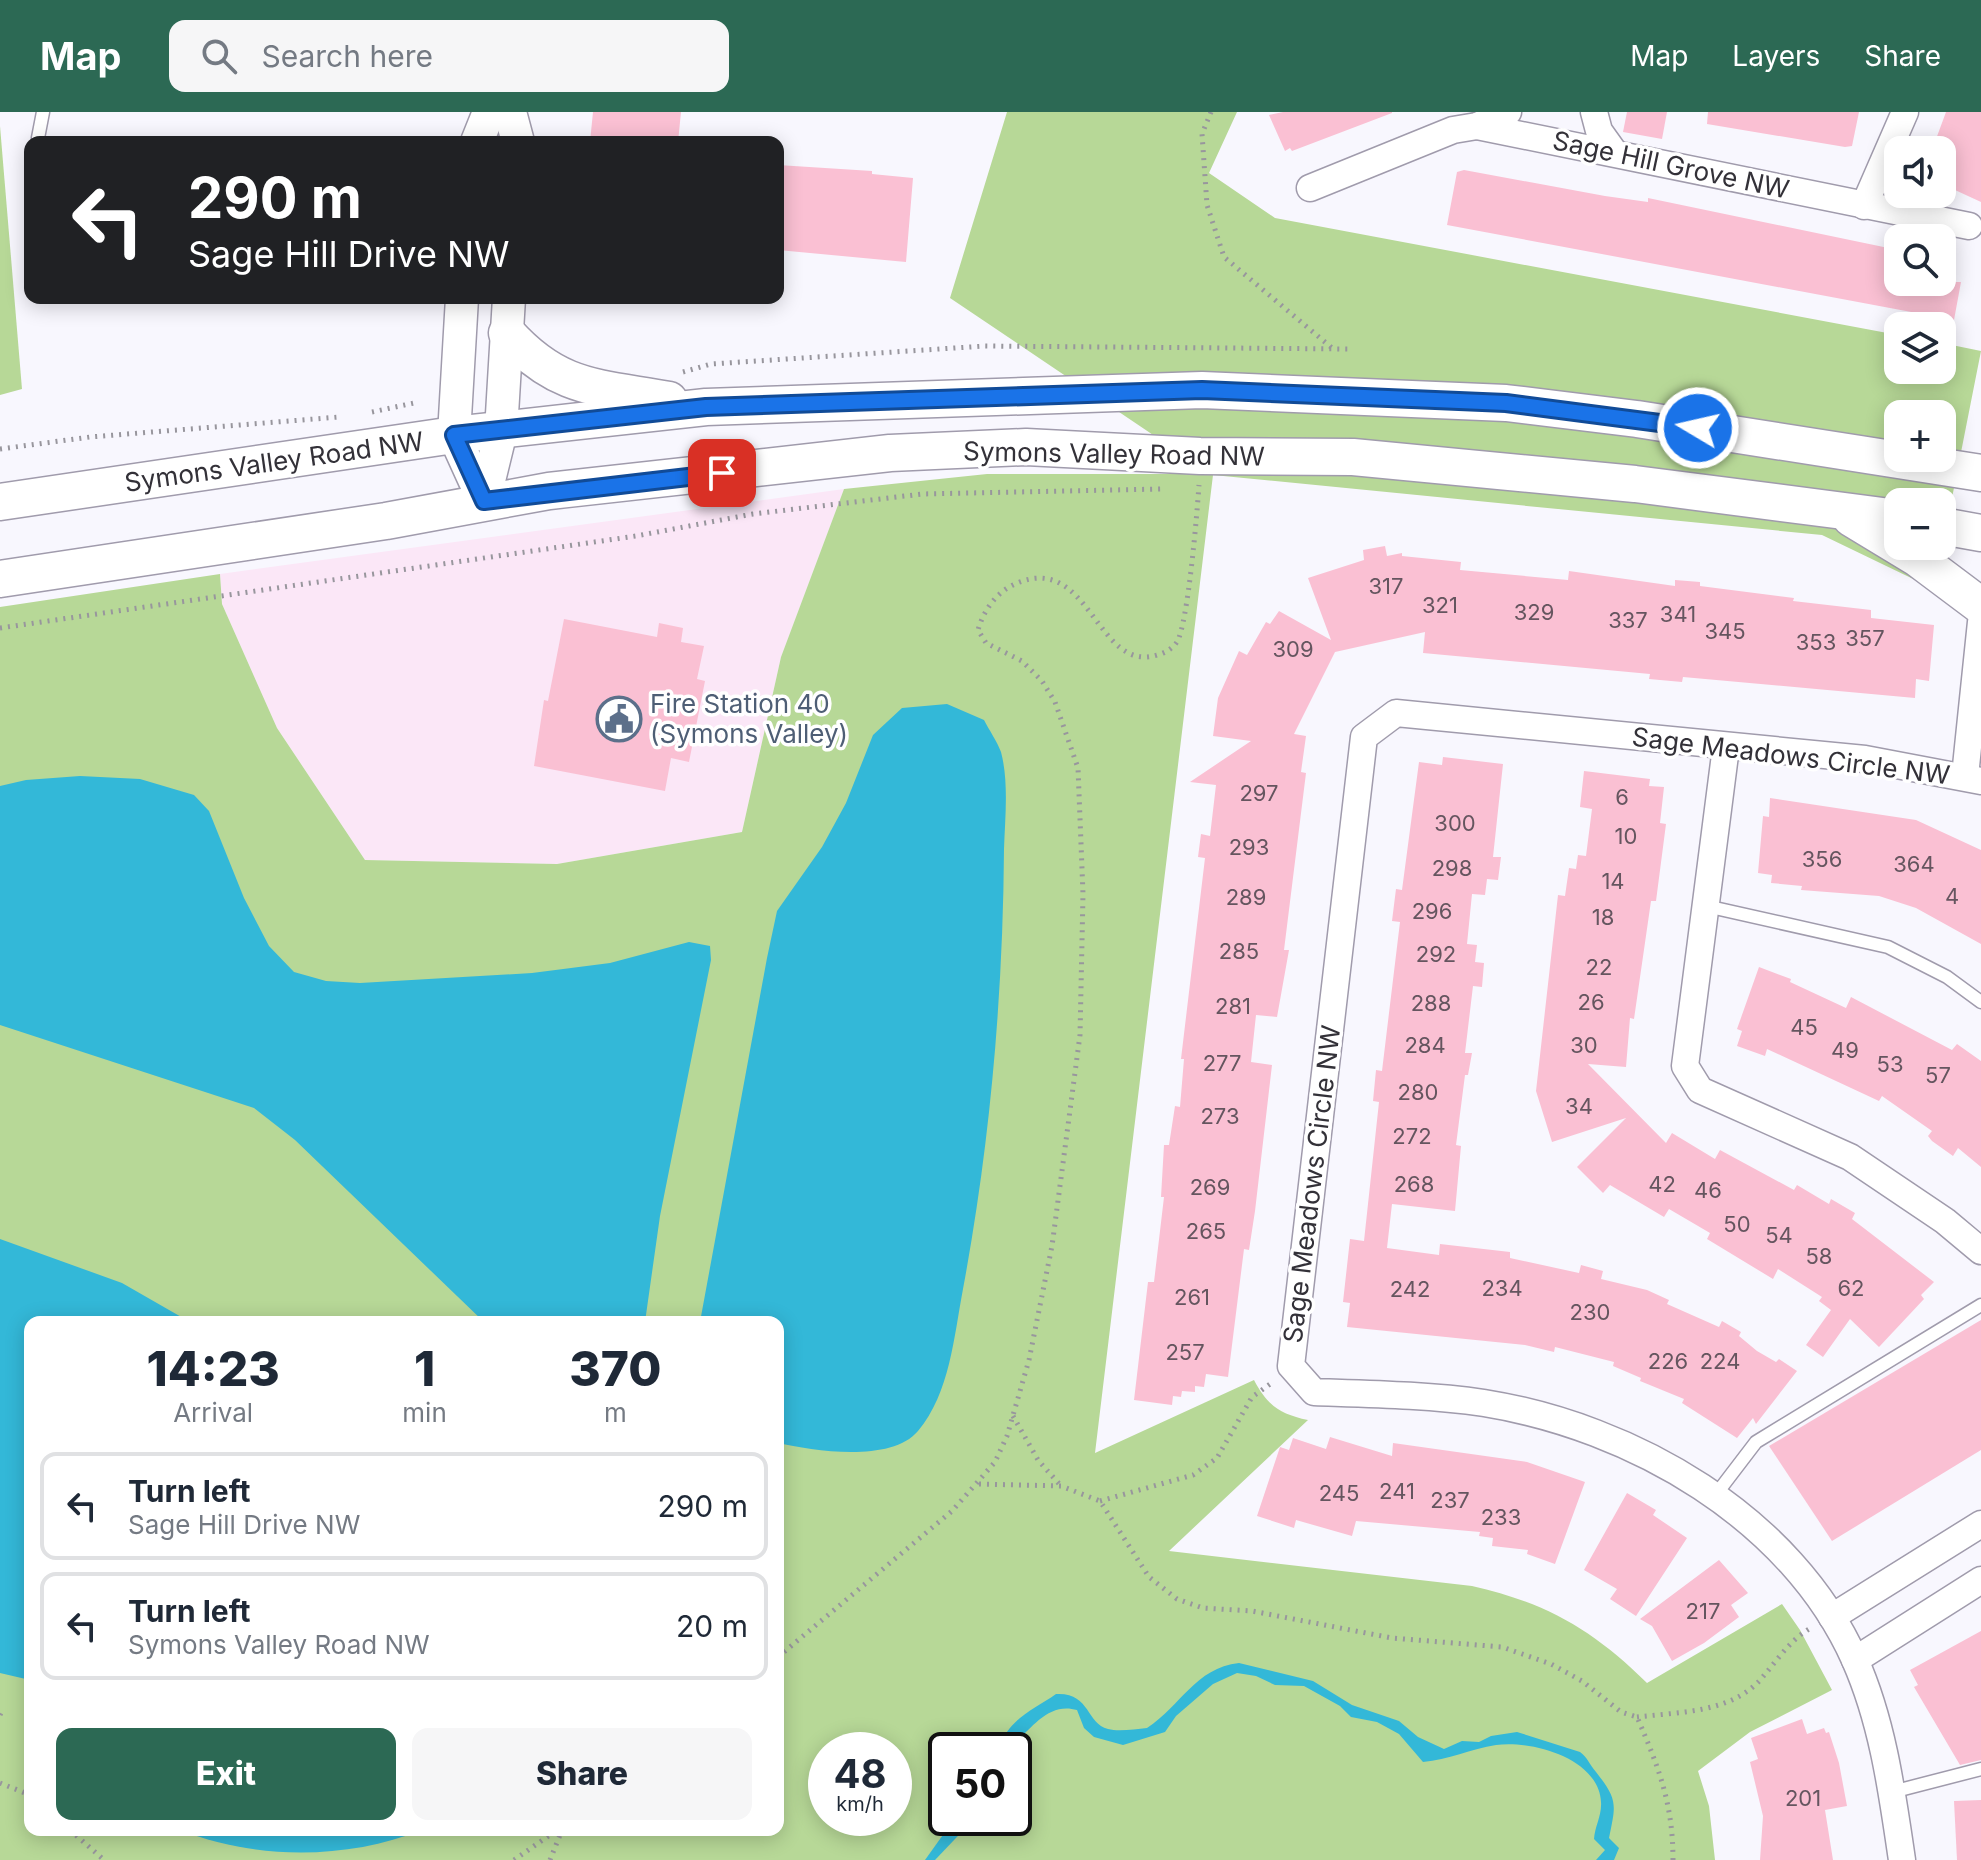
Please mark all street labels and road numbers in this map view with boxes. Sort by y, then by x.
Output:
street label: Sage Hill Grove NW [1550,124,1792,205]
street label: Symons Valley Road NW [122,425,425,498]
street label: Symons Valley Road NW [963,435,1265,472]
street label: Sage Meadows Circle NW [1630,721,1952,790]
street label: Sage Meadows Circle NW [1277,1023,1346,1345]

